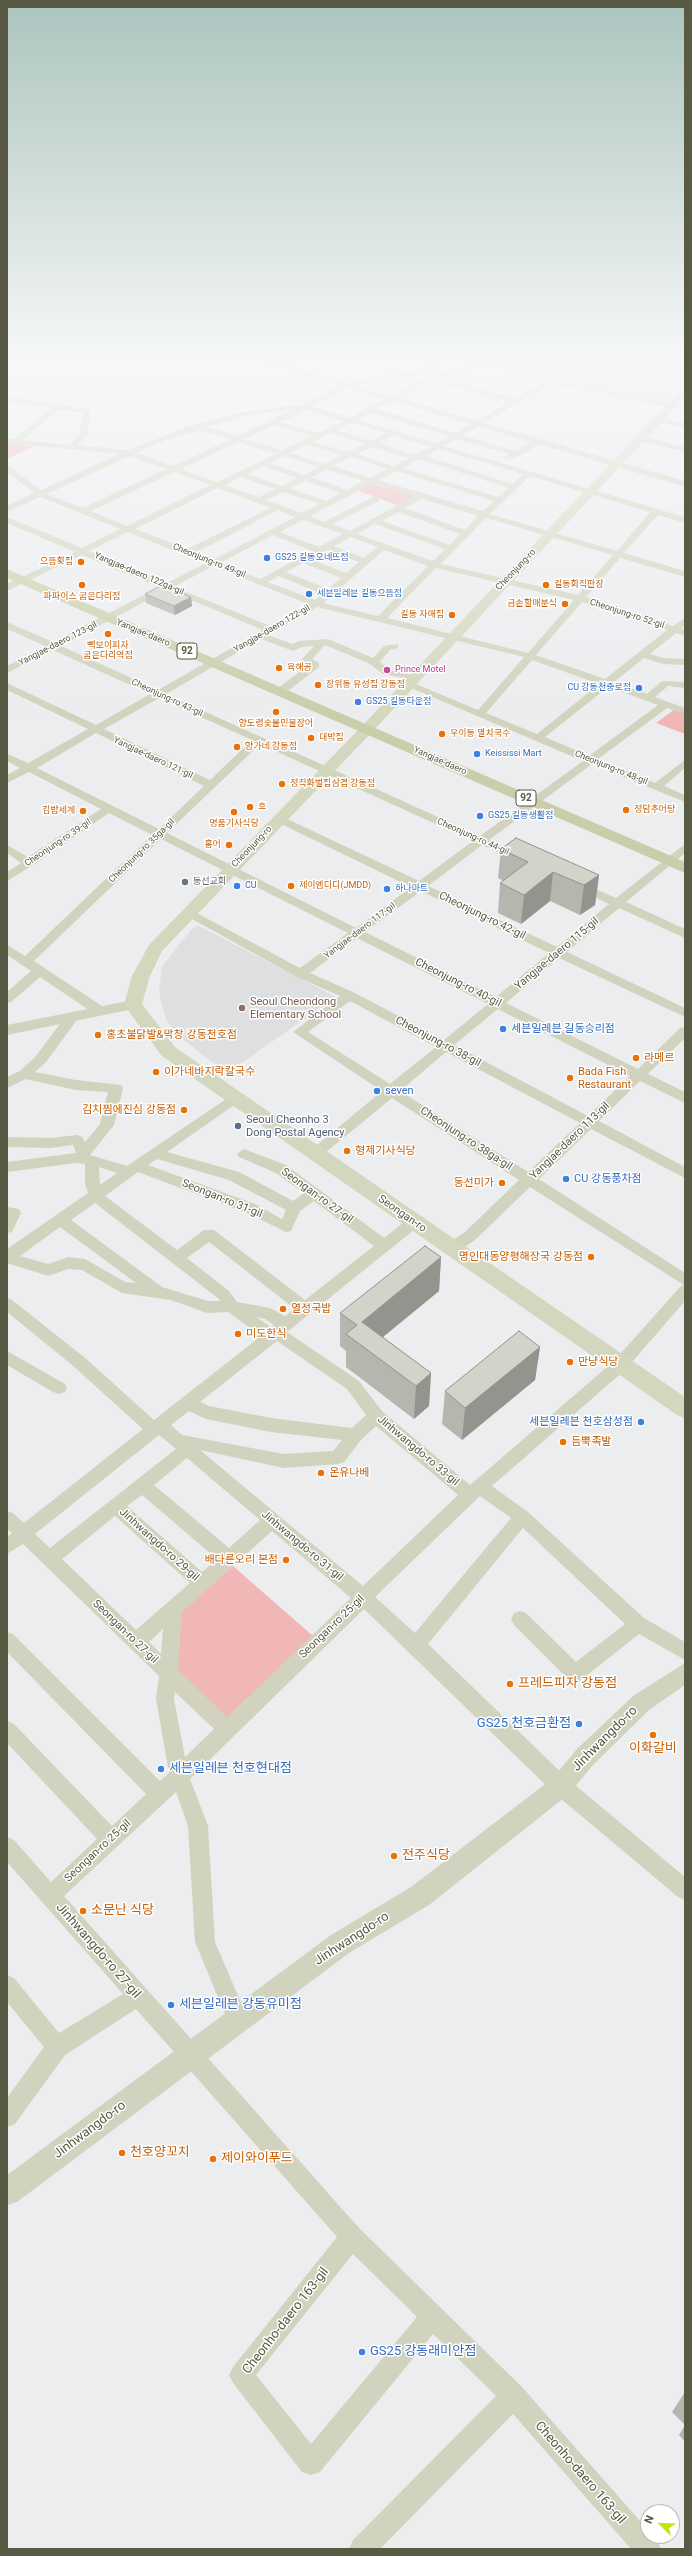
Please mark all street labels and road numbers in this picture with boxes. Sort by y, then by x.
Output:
street label: Cheonjung-ro 49-gil [171,541,247,581]
street label: Cheonjung-ro [494,547,538,593]
street label: Yangjae-daero 122ga-gil [93,550,185,598]
street label: Cheonjung-ro 52-gil [588,597,666,631]
street label: Yangjae-daero 122-gil [232,603,312,655]
street label: Yangjae-daero [115,617,171,649]
street label: Yangjae-daero 123-gil [17,620,99,668]
road number: 92 [177,643,197,659]
street label: Cheonjung-ro 43-gil [130,677,204,719]
street label: Yangjae-daero 121-gil [112,735,194,781]
street label: Yangjae-daero [412,744,468,778]
street label: Cheonjung-ro 48-gil [573,748,649,788]
road number: 92 [516,790,536,806]
street label: Cheonjung-ro 44-gil [435,816,511,858]
street label: Cheonjung-ro 39-gil [23,817,93,869]
street label: Cheonjung-ro 35ga-gil [107,817,177,885]
street label: Cheonjung-ro [230,824,274,870]
street label: Cheonjung-ro 42-gil [436,889,528,943]
street label: Yangjae-daero 117-gil [322,901,398,961]
street label: Yangjae-daero 115-gil [512,915,602,993]
street label: Cheonjung-ro 40-gil [413,956,503,1010]
street label: Cheonjung-ro 38-gil [393,1014,483,1070]
street label: Yangjae-daero 113-gil [527,1100,613,1182]
street label: Cheonjung-ro 38ga-gil [417,1104,515,1174]
street label: Seongan-ro 27-gil [279,1166,355,1226]
street label: Seongan-ro 31-gil [180,1177,264,1221]
street label: Seongan-ro [375,1193,429,1235]
street label: Jinhwangdo-ro 33-gil [375,1413,461,1489]
street label: Jinhwangdo-ro 29-gil [117,1506,201,1584]
street label: Jinhwangdo-ro 31-gil [259,1508,345,1584]
street label: Seongan-ro 25-gil [297,1593,367,1661]
street label: Seongan-ro 27-gil [90,1598,160,1666]
street label: Jinhwangdo-ro [569,1703,641,1775]
street label: Seongan-ro 25-gil [62,1817,134,1885]
street label: Jinhwangdo-ro 27-gil [52,1900,144,2002]
street label: Jinhwangdo-ro [312,1909,392,1969]
street label: Jinhwangdo-ro [51,2098,129,2162]
street label: Cheonho-daero 163-gil [240,2265,332,2377]
street label: Cheonho-daero 163-gil [531,2419,629,2527]

